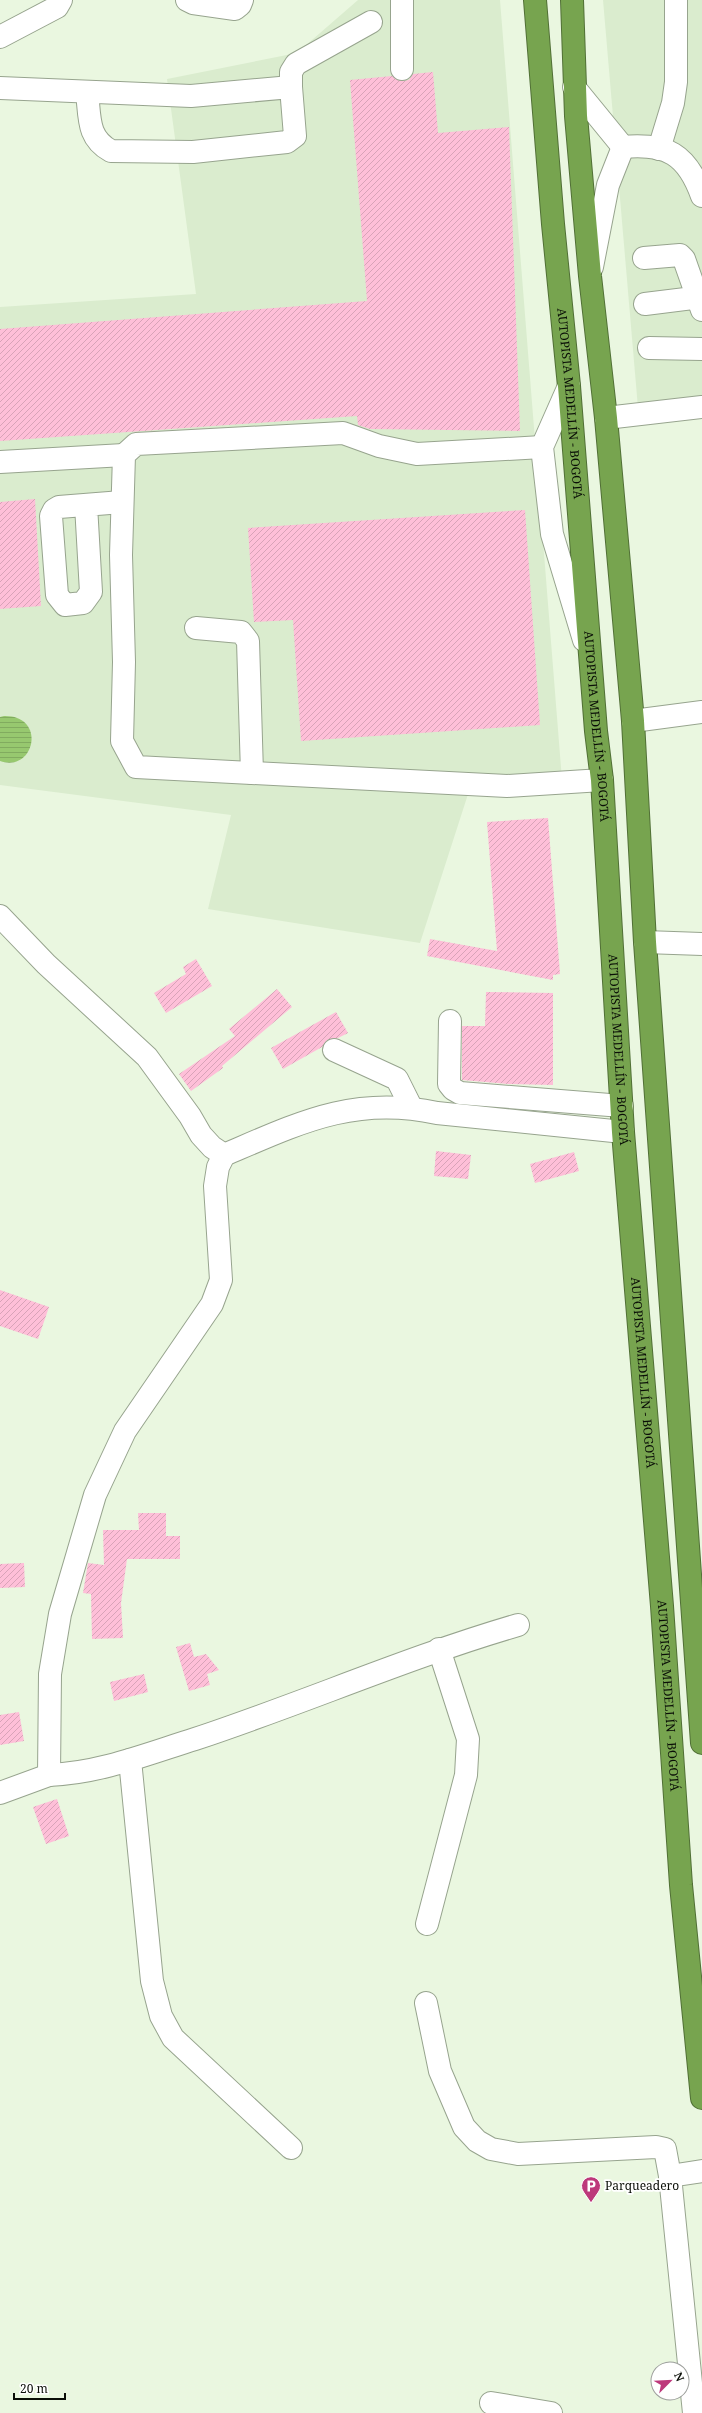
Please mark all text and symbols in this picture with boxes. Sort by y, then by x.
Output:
street label: AUTOPISTA MEDELLÍN - BOGOTÁ [553,307,587,500]
street label: AUTOPISTA MEDELLÍN - BOGOTÁ [580,630,614,823]
street label: AUTOPISTA MEDELLÍN - BOGOTÁ [604,953,633,1146]
street label: AUTOPISTA MEDELLÍN - BOGOTÁ [627,1276,660,1469]
street label: AUTOPISTA MEDELLÍN - BOGOTÁ [654,1599,684,1792]
parking icon: Parqueadero [580,2175,602,2203]
place label: Parqueadero [605,2177,679,2194]
north arrow [650,2361,690,2401]
text: N [671,2370,688,2384]
scale bar [14,2375,65,2401]
text: 20 m [20,2380,48,2397]

